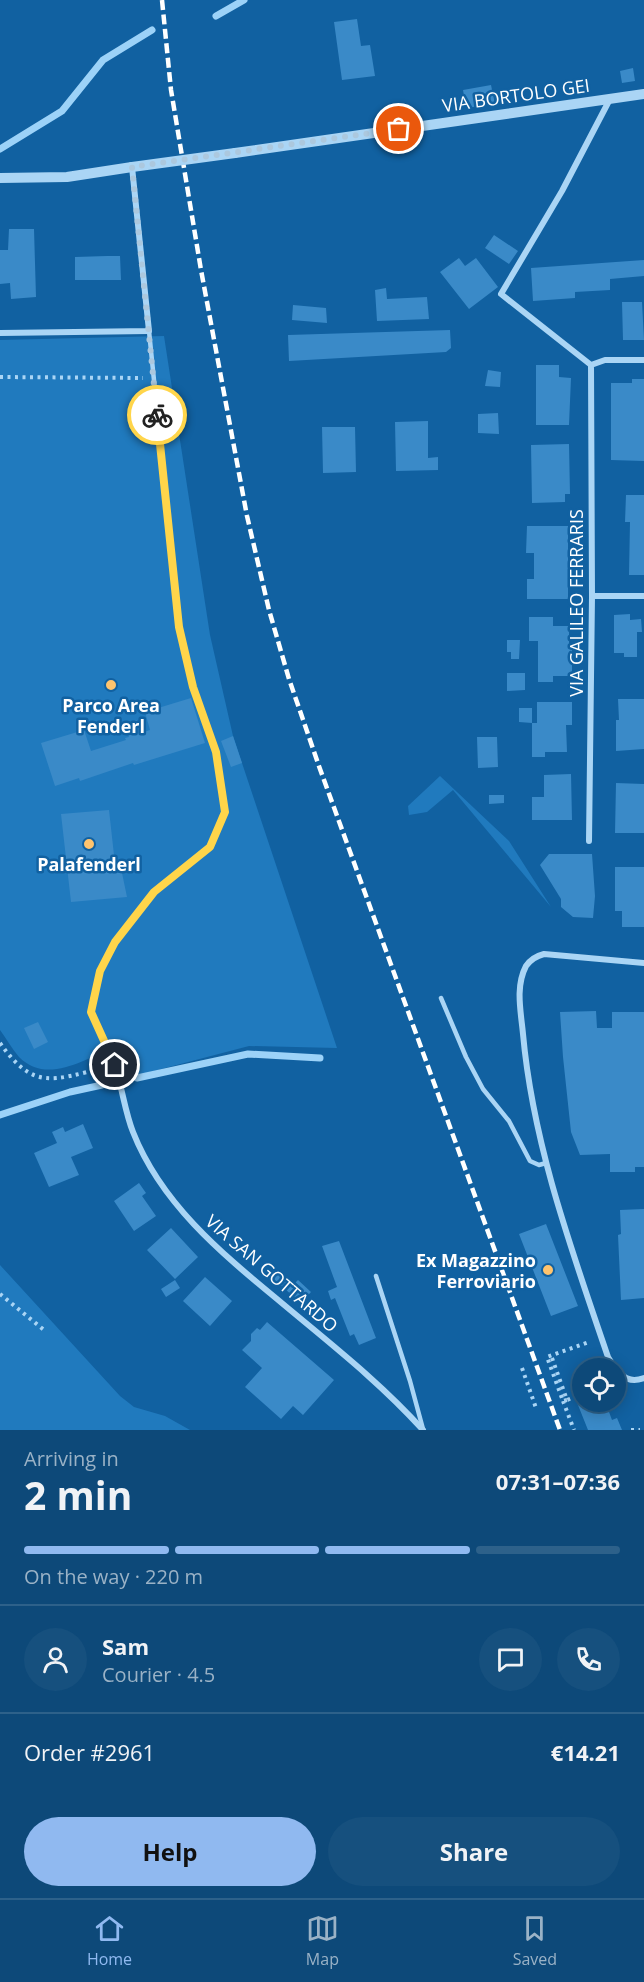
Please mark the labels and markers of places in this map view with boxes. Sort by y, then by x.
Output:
pin [373,103,424,154]
marker: Parco Area Fenderl [104,678,118,692]
place label: Parco Area Fenderl [62,693,160,738]
marker: Palafenderl [82,837,96,851]
place label: Palafenderl [37,852,141,876]
pin [89,1039,140,1090]
place label: Ex Magazzino Ferroviario [416,1248,536,1293]
marker: Ex Magazzino Ferroviario [541,1263,555,1277]

